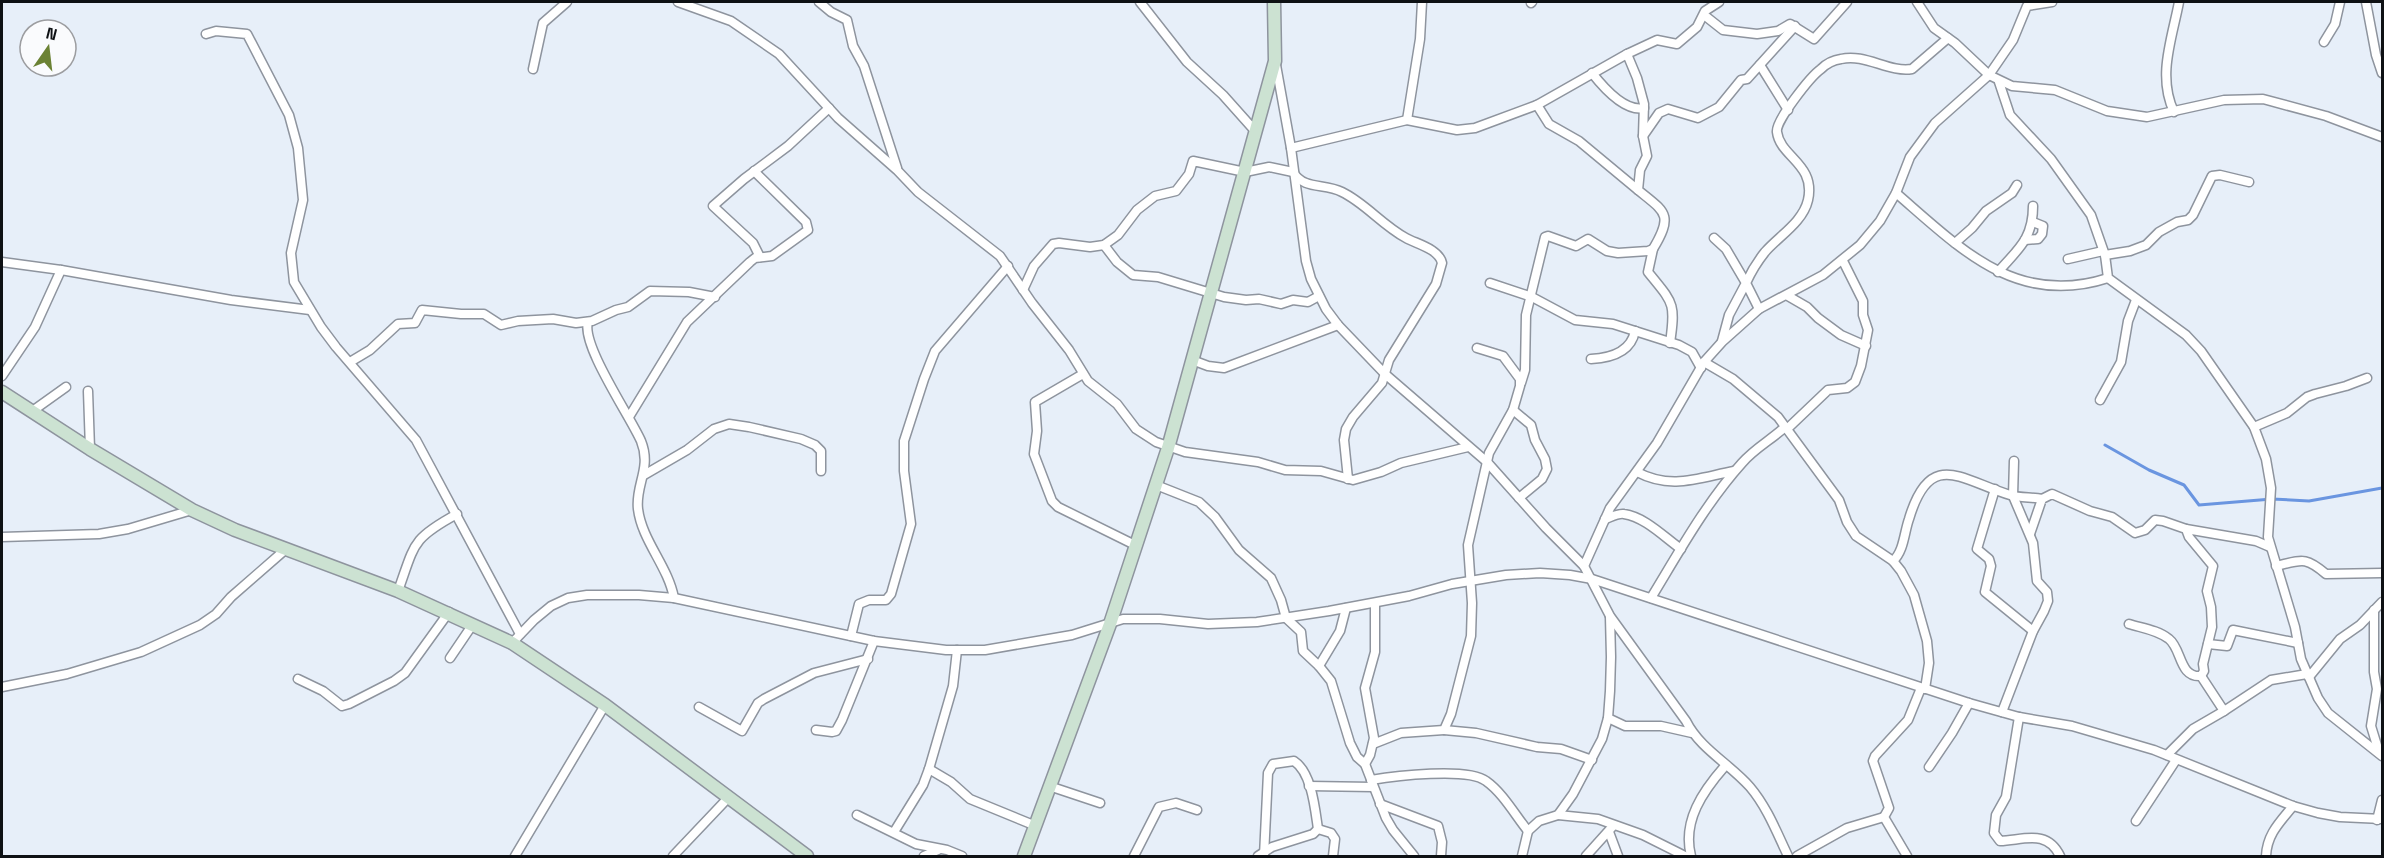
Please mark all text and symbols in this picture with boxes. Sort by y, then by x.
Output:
north arrow [18,18,78,78]
text: N [44,22,59,45]

